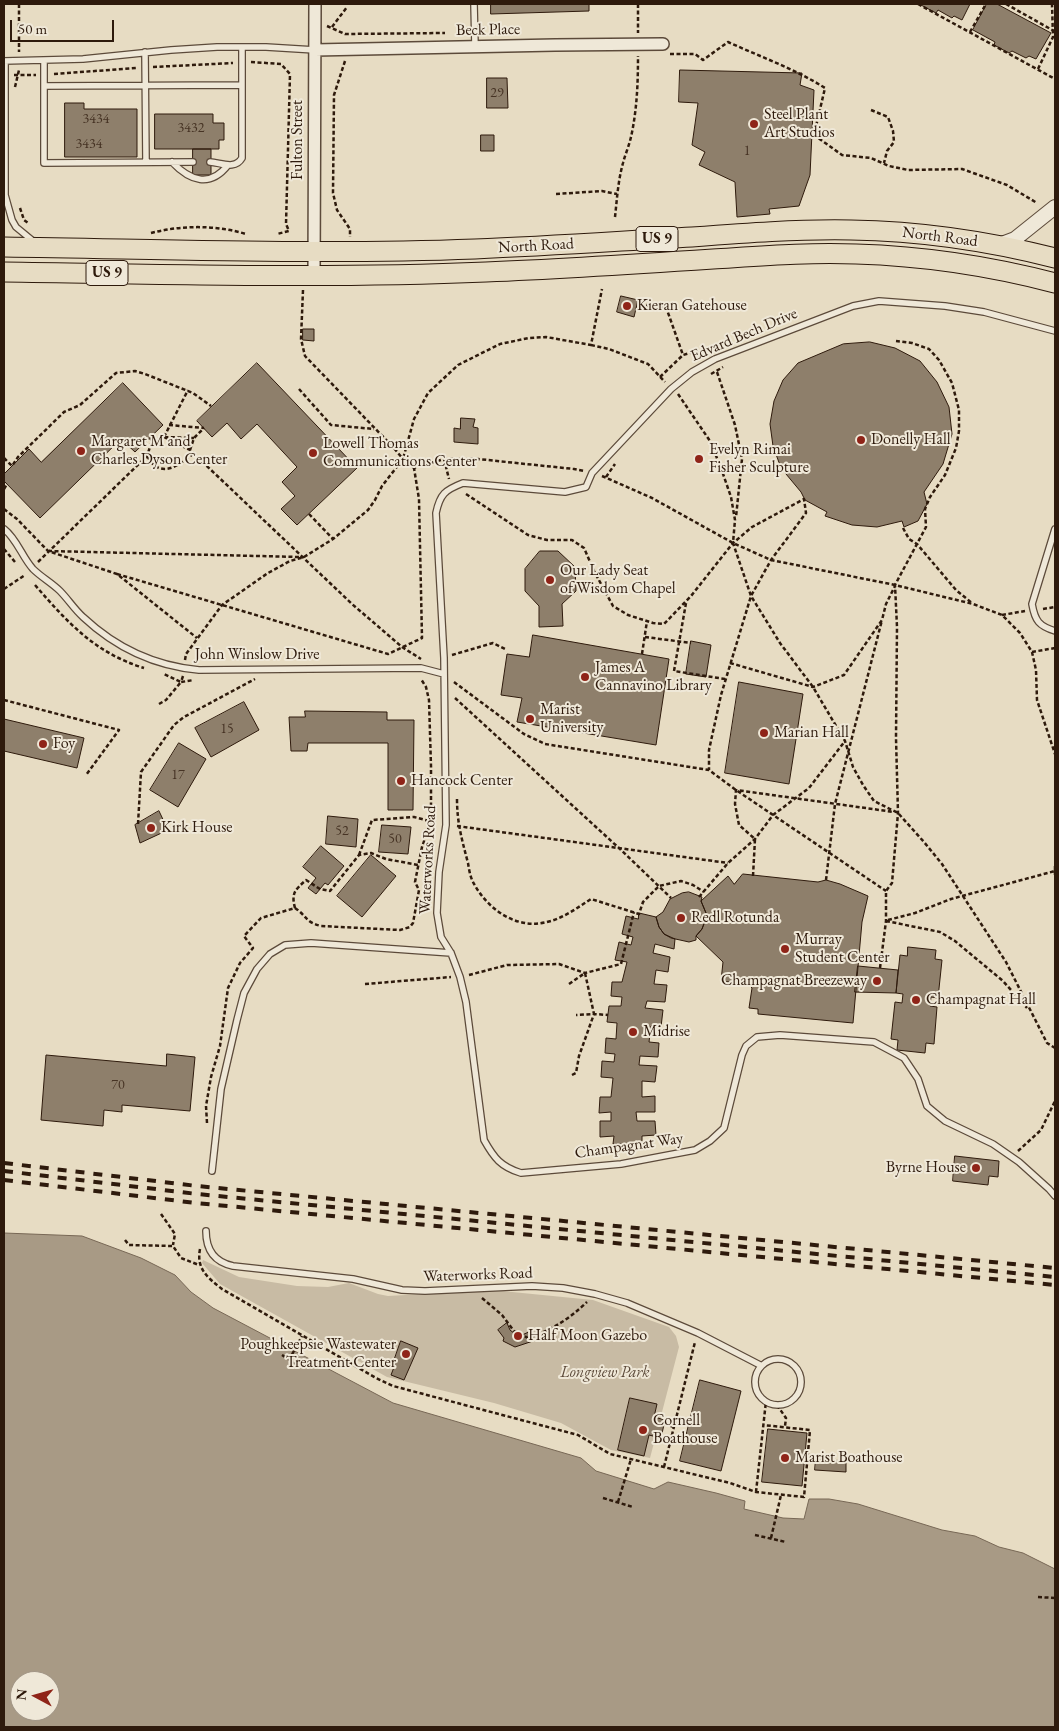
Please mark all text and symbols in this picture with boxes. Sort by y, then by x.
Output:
scale bar [12,10,116,42]
text: 50 m [18,19,47,38]
street label: Beck Place [456,20,520,40]
house number: 29 [490,85,504,101]
street label: Fulton Street [288,100,308,180]
place label: Steel Plant Art Studios [764,105,835,143]
house number: 3434 [83,111,109,127]
marker: Steel Plant Art Studios [748,118,760,130]
house number: 3432 [178,120,204,136]
house number: 3434 [76,136,102,152]
house number: 1 [744,143,750,159]
street label: North Road [901,223,979,251]
road number: US 9 [636,226,678,252]
street label: North Road [498,234,574,258]
road number: US 9 [86,260,128,286]
place label: Kieran Gatehouse [637,296,747,316]
marker: Kieran Gatehouse [621,300,633,312]
street label: Edvard Bech Drive [688,304,800,366]
place label: Donelly Hall [871,430,951,450]
place label: Margaret M and Charles Dyson Center [91,432,227,470]
place label: Lowell Thomas Communications Center [323,434,477,472]
marker: Donelly Hall [855,434,867,446]
place label: Evelyn Rimai Fisher Sculpture [709,440,809,478]
marker: Margaret M and Charles Dyson Center [75,445,87,457]
marker: Lowell Thomas Communications Center [307,447,319,459]
marker: Evelyn Rimai Fisher Sculpture [693,453,705,465]
place label: Our Lady Seat of Wisdom Chapel [560,561,676,599]
marker: Our Lady Seat of Wisdom Chapel [544,574,556,586]
street label: John Winslow Drive [195,645,319,665]
place label: James A Cannavino Library [595,658,712,696]
marker: James A Cannavino Library [579,671,591,683]
place label: Marist University [540,700,603,738]
marker: Marist University [524,713,536,725]
house number: 15 [220,721,234,737]
place label: Marian Hall [774,723,849,743]
marker: Marian Hall [758,727,770,739]
place label: Foy [53,734,75,754]
marker: Foy [37,738,49,750]
house number: 17 [171,767,185,783]
place label: Hancock Center [411,771,513,791]
marker: Hancock Center [395,775,407,787]
street label: Waterworks Road [416,805,440,915]
place label: Kirk House [161,818,233,838]
marker: Kirk House [145,822,157,834]
house number: 52 [335,823,349,839]
house number: 50 [388,831,402,847]
place label: Redl Rotunda [691,908,779,928]
marker: Redl Rotunda [675,912,687,924]
place label: Murray Student Center [795,930,890,968]
marker: Murray Student Center [779,943,791,955]
place label: Champagnat Breezeway [721,971,867,991]
marker: Champagnat Breezeway [871,975,883,987]
place label: Champagnat Hall [926,990,1036,1010]
marker: Champagnat Hall [910,994,922,1006]
place label: Midrise [643,1022,690,1042]
marker: Midrise [627,1026,639,1038]
house number: 70 [111,1077,125,1093]
street label: Champagnat Way [574,1129,684,1163]
place label: Byrne House [886,1158,966,1178]
marker: Byrne House [970,1162,982,1174]
street label: Waterworks Road [423,1263,533,1287]
place label: Half Moon Gazebo [528,1326,647,1346]
marker: Half Moon Gazebo [512,1330,524,1342]
place label: Poughkeepsie Wastewater Treatment Center [240,1335,396,1373]
marker: Poughkeepsie Wastewater Treatment Center [400,1348,412,1360]
park label: Longview Park [560,1363,650,1383]
place label: Cornell Boathouse [653,1411,717,1449]
marker: Cornell Boathouse [637,1424,649,1436]
place label: Marist Boathouse [795,1448,903,1468]
marker: Marist Boathouse [779,1452,791,1464]
north arrow [10,1671,60,1721]
text: N [12,1688,31,1701]

